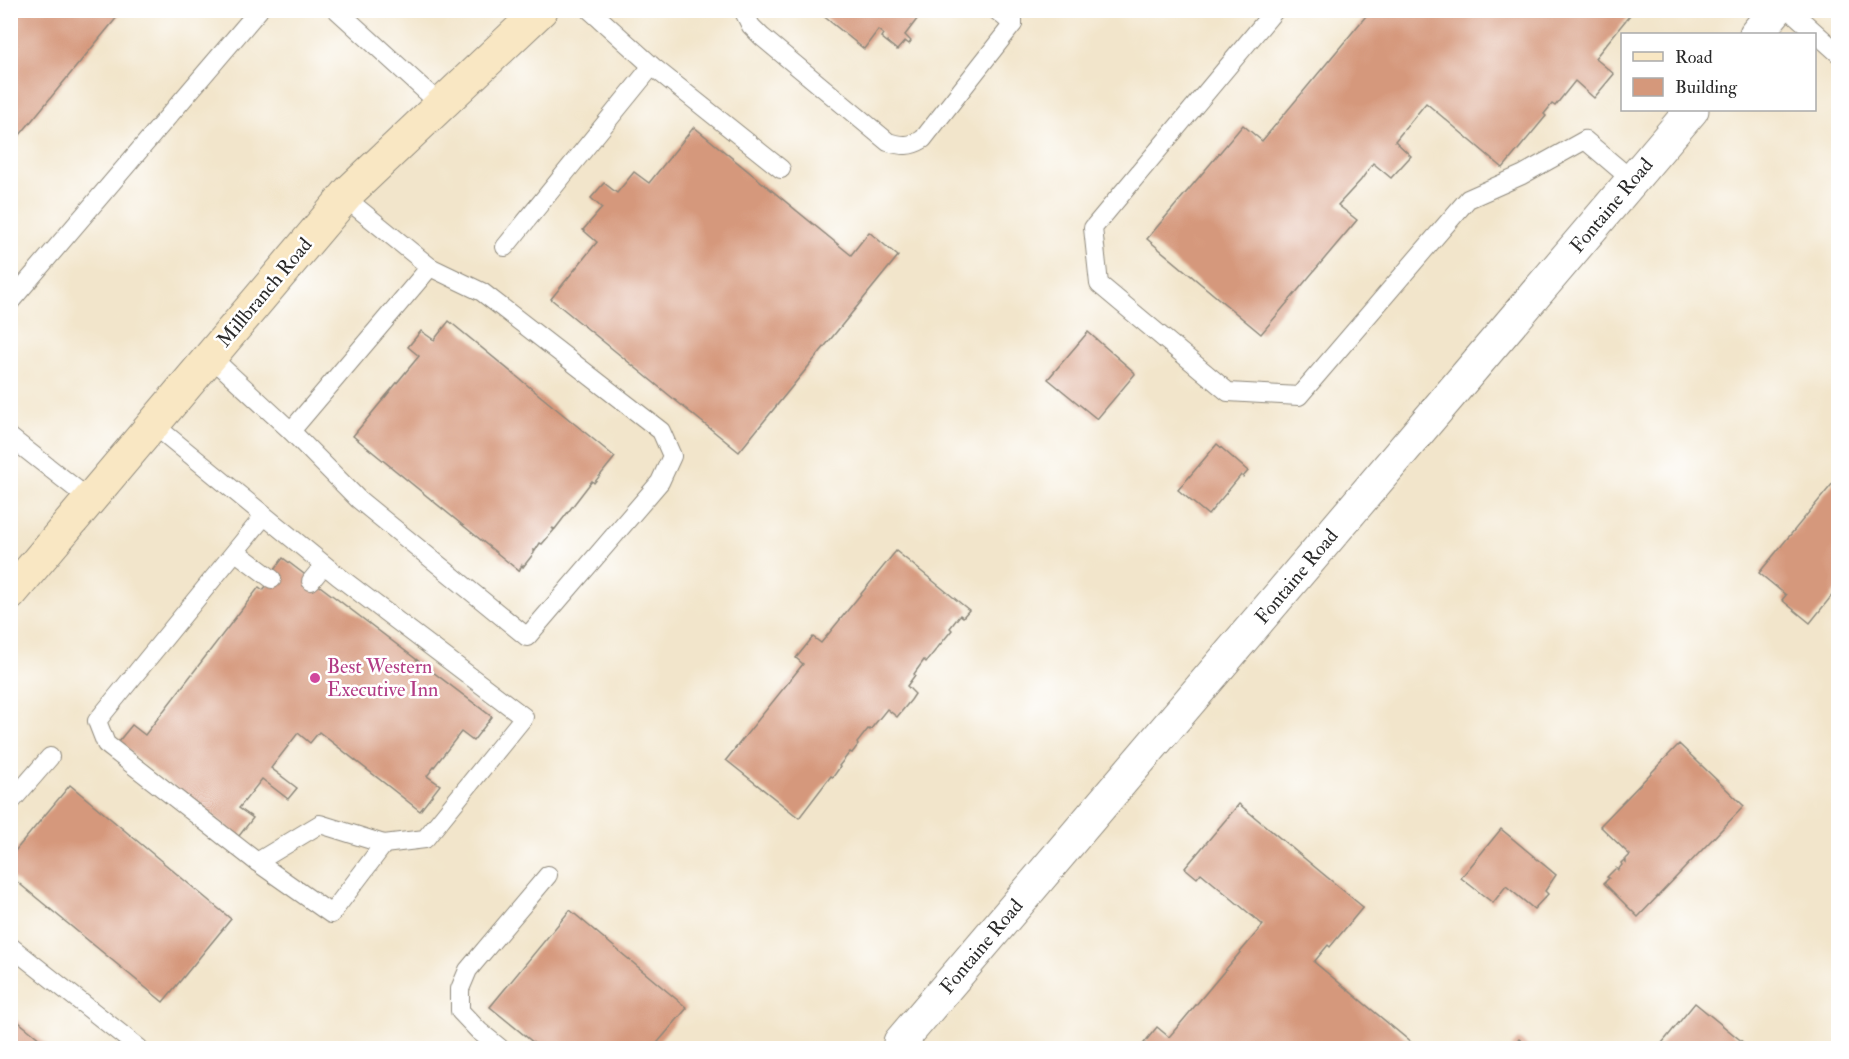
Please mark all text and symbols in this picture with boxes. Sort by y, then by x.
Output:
legend [1621,33,1816,111]
text: Road [1675,46,1713,69]
text: Building [1675,76,1738,99]
street label: Fontaine Road [1564,153,1659,258]
street label: Millbranch Road [211,232,317,352]
street label: Fontaine Road [1249,524,1344,629]
place label: Best Western Executive Inn [327,654,438,702]
marker: Best Western Executive Inn [308,671,322,685]
street label: Fontaine Road [934,894,1029,999]

